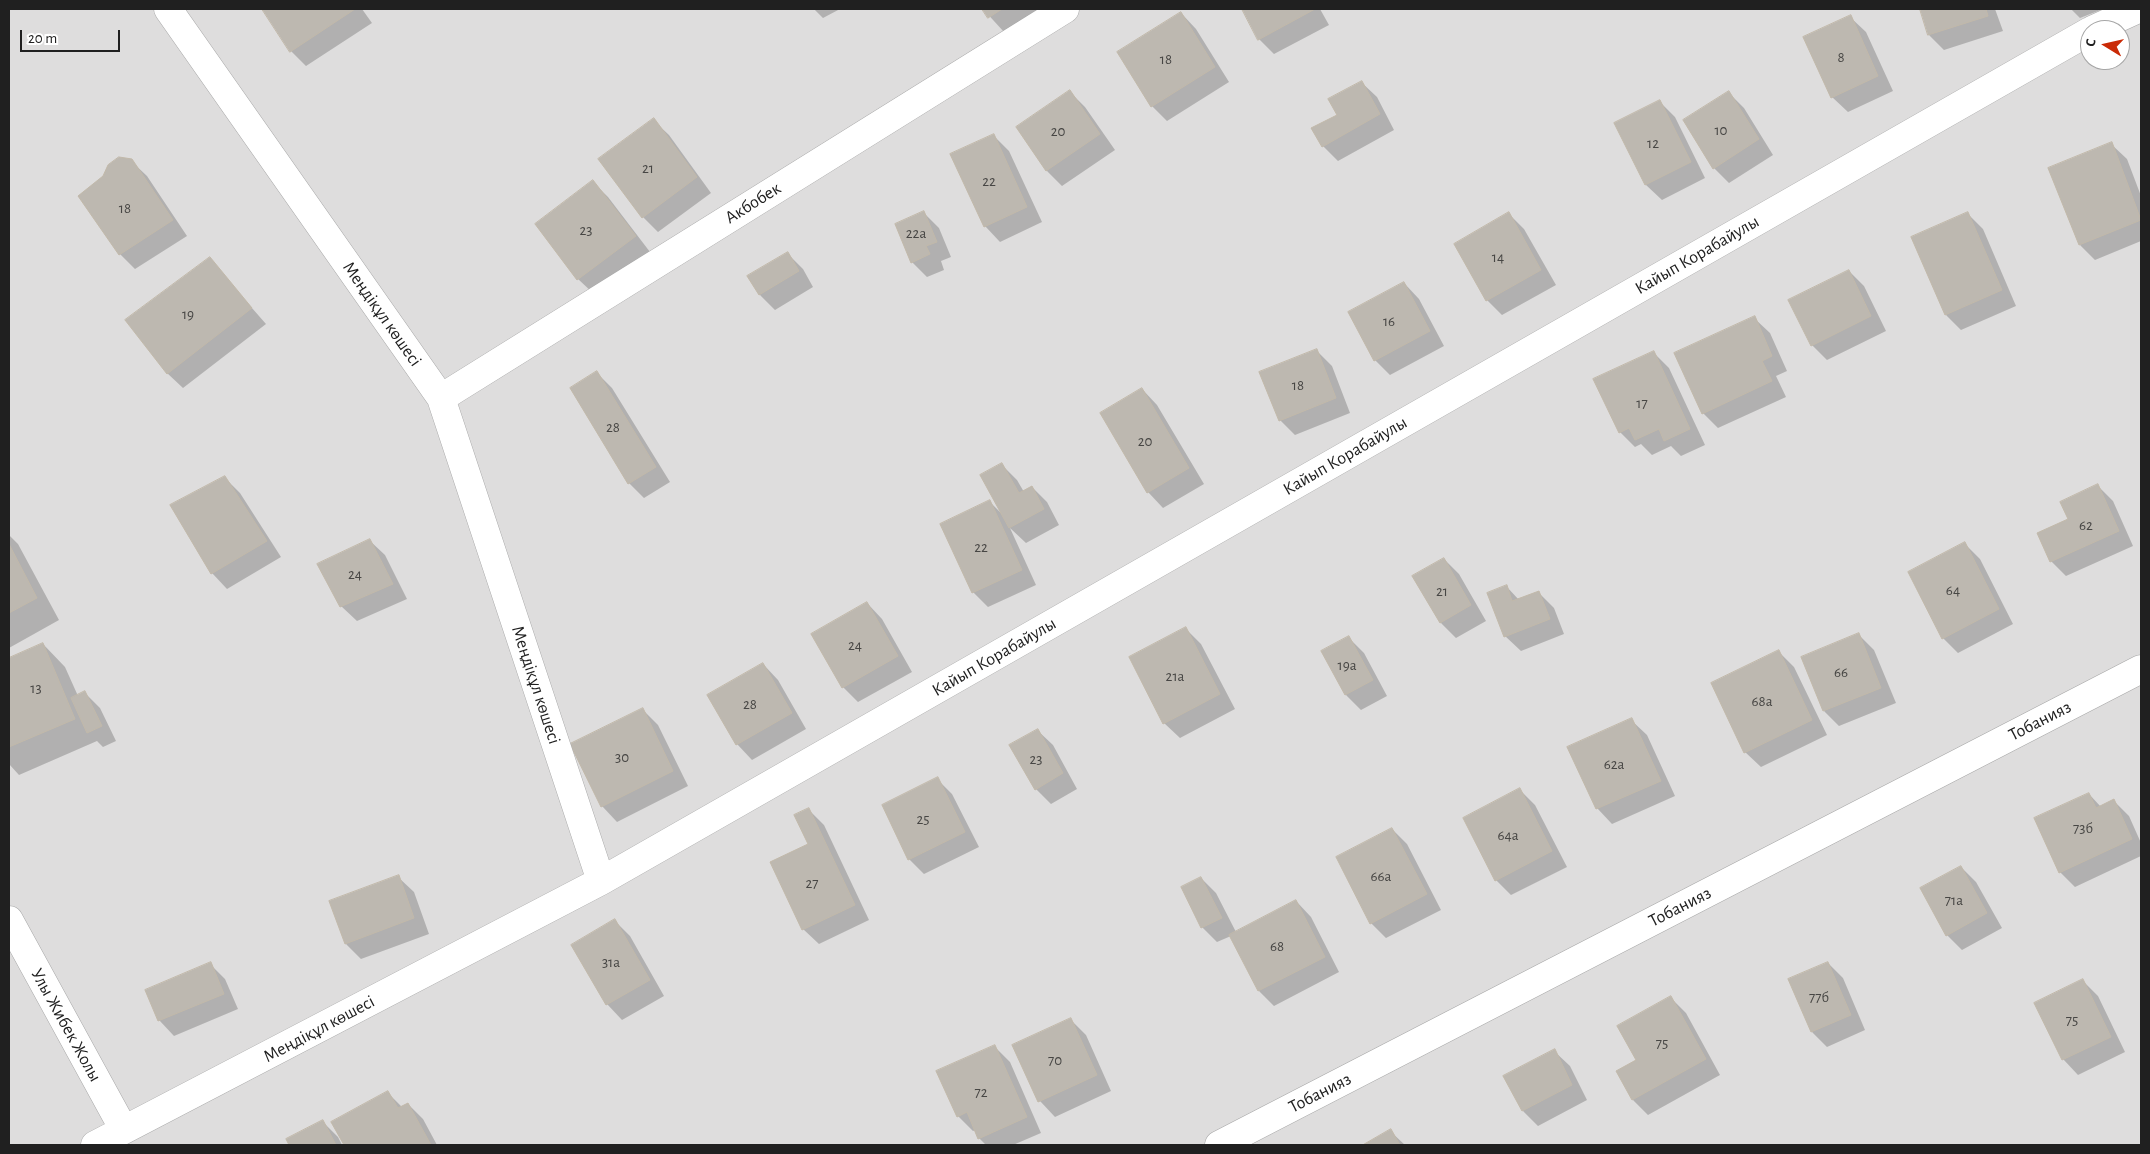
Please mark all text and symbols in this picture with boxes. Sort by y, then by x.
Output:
scale bar [22,20,122,52]
north arrow [2080,20,2130,70]
text: 20 m [28,31,57,46]
text: С [2084,38,2099,48]
house number: 8 [1837,48,1845,66]
house number: 18 [1160,50,1172,68]
house number: 10 [1714,121,1728,139]
house number: 20 [1051,122,1065,140]
house number: 12 [1647,134,1659,152]
house number: 21 [642,159,654,177]
house number: 22 [982,172,996,190]
street label: Акбобек [721,177,785,229]
house number: 18 [119,199,131,217]
street label: Кайып Корабайулы [1631,211,1763,299]
house number: 23 [579,221,593,239]
house number: 22а [906,224,926,242]
house number: 14 [1492,248,1504,266]
street label: Меңдіқұл көшесі [338,257,426,371]
house number: 19 [182,305,194,323]
house number: 16 [1383,312,1395,330]
house number: 18 [1292,376,1304,394]
house number: 17 [1636,394,1648,412]
street label: Кайып Корабайулы [1279,412,1411,500]
house number: 28 [606,418,620,436]
house number: 20 [1138,432,1152,450]
house number: 62 [2079,516,2093,534]
house number: 22 [974,538,988,556]
house number: 24 [348,565,362,583]
house number: 64 [1946,581,1960,599]
house number: 21 [1436,582,1448,600]
street label: Кайып Корабайулы [928,613,1060,701]
street label: Меңдіқұл көшесі [507,623,565,747]
house number: 24 [848,636,862,654]
house number: 19а [1337,656,1357,674]
house number: 66 [1834,663,1848,681]
house number: 21а [1166,667,1184,685]
house number: 13 [30,679,42,697]
house number: 68а [1751,692,1773,710]
house number: 28 [743,695,757,713]
street label: Тобанияз [2005,696,2075,746]
house number: 30 [615,748,629,766]
house number: 23 [1029,750,1043,768]
house number: 62а [1604,755,1624,773]
house number: 25 [916,810,930,828]
house number: 73б [2073,819,2093,837]
house number: 64а [1497,826,1519,844]
house number: 66а [1371,867,1391,885]
house number: 27 [805,874,819,892]
street label: Тобанияз [1645,882,1715,932]
house number: 71а [1945,891,1963,909]
house number: 68 [1270,937,1284,955]
house number: 31а [602,953,620,971]
street label: Улы Жибек Жолы [26,965,106,1085]
house number: 77б [1809,988,1829,1006]
street label: Меңдіқұл көшесі [260,991,378,1067]
house number: 75 [2066,1011,2078,1029]
house number: 75 [1656,1034,1668,1052]
house number: 70 [1048,1051,1062,1069]
street label: Тобанияз [1285,1068,1355,1118]
house number: 72 [974,1083,988,1101]

